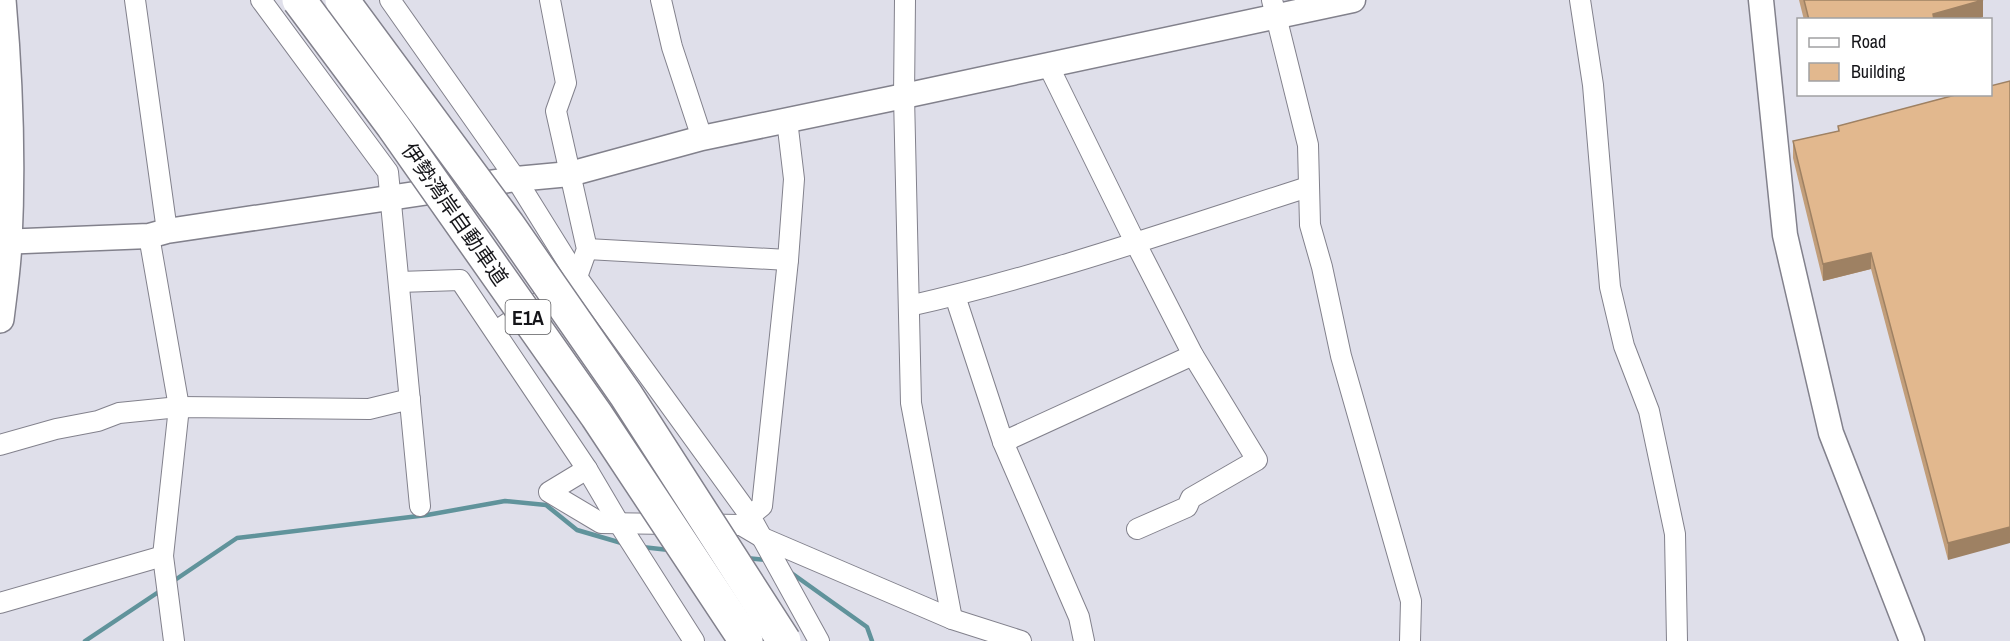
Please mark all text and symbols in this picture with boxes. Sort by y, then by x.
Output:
legend [1797,18,1992,96]
text: Road [1851,29,1886,54]
text: Building [1851,59,1906,84]
street label: 伊勢湾岸自動車道 [395,137,515,291]
road number: E1A [506,300,550,334]

